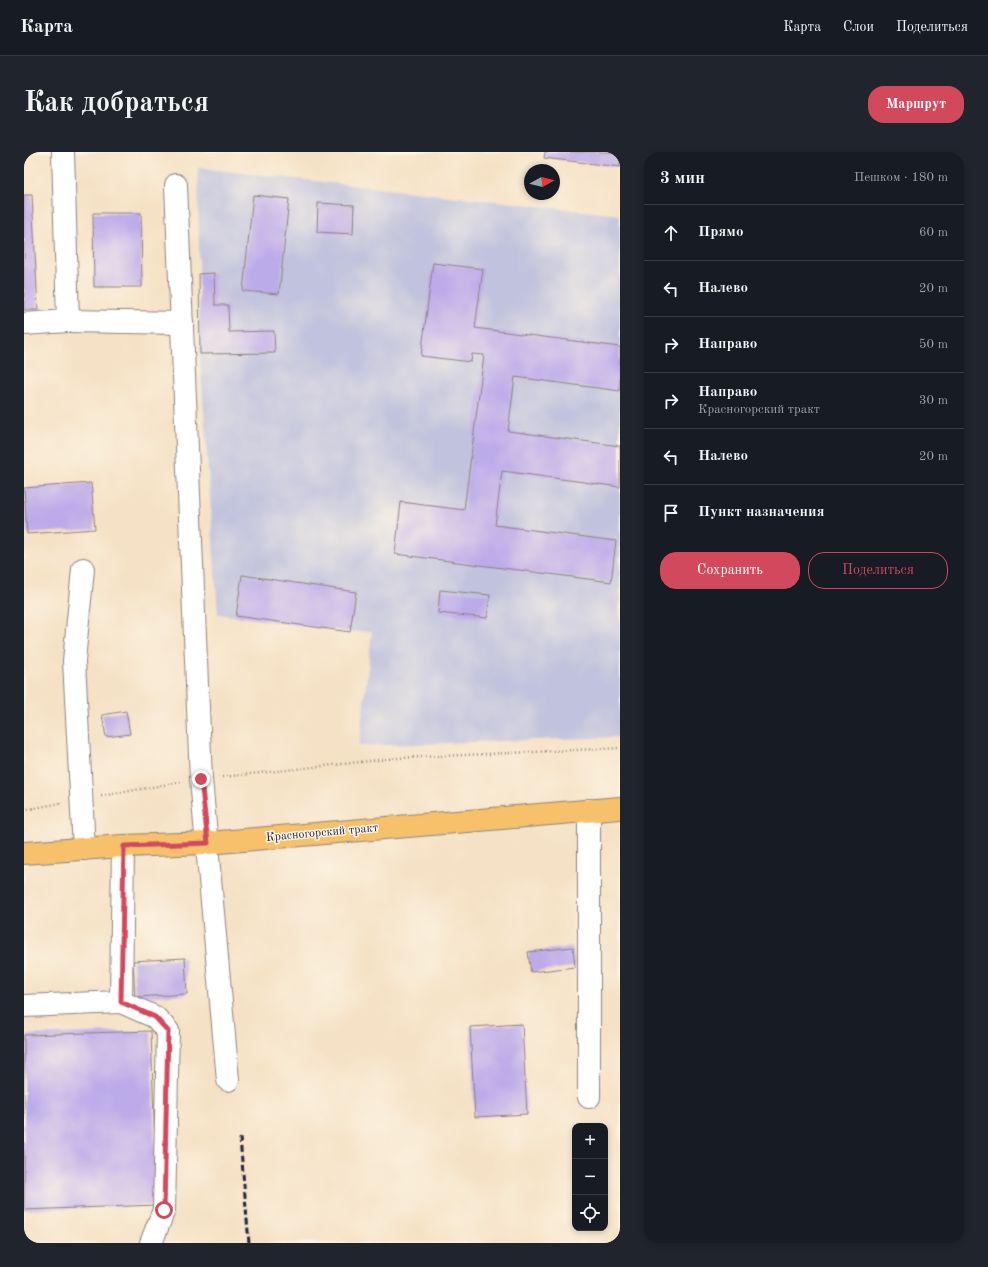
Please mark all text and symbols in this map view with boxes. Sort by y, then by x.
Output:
text: Карта [20,18,73,37]
text: Карта [783,20,821,34]
text: Слои [843,20,874,34]
text: Поделиться [896,20,968,34]
button: Маршрут [868,86,964,123]
text: Как добраться [24,90,209,118]
north arrow [524,164,560,200]
text: 3 мин [660,170,705,187]
text: Пешком · 180 m [854,171,948,184]
icon: ahead [660,222,682,244]
text: Прямо [698,225,744,240]
text: 60 m [919,226,948,239]
icon: left [660,278,682,300]
text: Налево [698,281,748,296]
text: 20 m [919,282,948,295]
icon: right [660,334,682,356]
text: Направо [698,337,757,352]
text: 50 m [919,338,948,351]
text: Направо [698,385,757,400]
icon: right [660,390,682,412]
text: 30 m [919,394,948,407]
text: Красногорский тракт [698,403,820,416]
icon: left [660,446,682,468]
text: Налево [698,449,748,464]
text: 20 m [919,450,948,463]
icon: arrive [660,502,682,524]
text: Пункт назначения [698,505,825,520]
button: Сохранить [660,552,800,589]
button: Поделиться [808,552,948,589]
route end [192,770,210,788]
street label: Красногорский тракт [265,822,379,844]
map controls [572,1123,608,1231]
button: + [572,1123,608,1159]
button: − [572,1159,608,1195]
button: locate [572,1195,608,1231]
route start [155,1201,173,1219]

